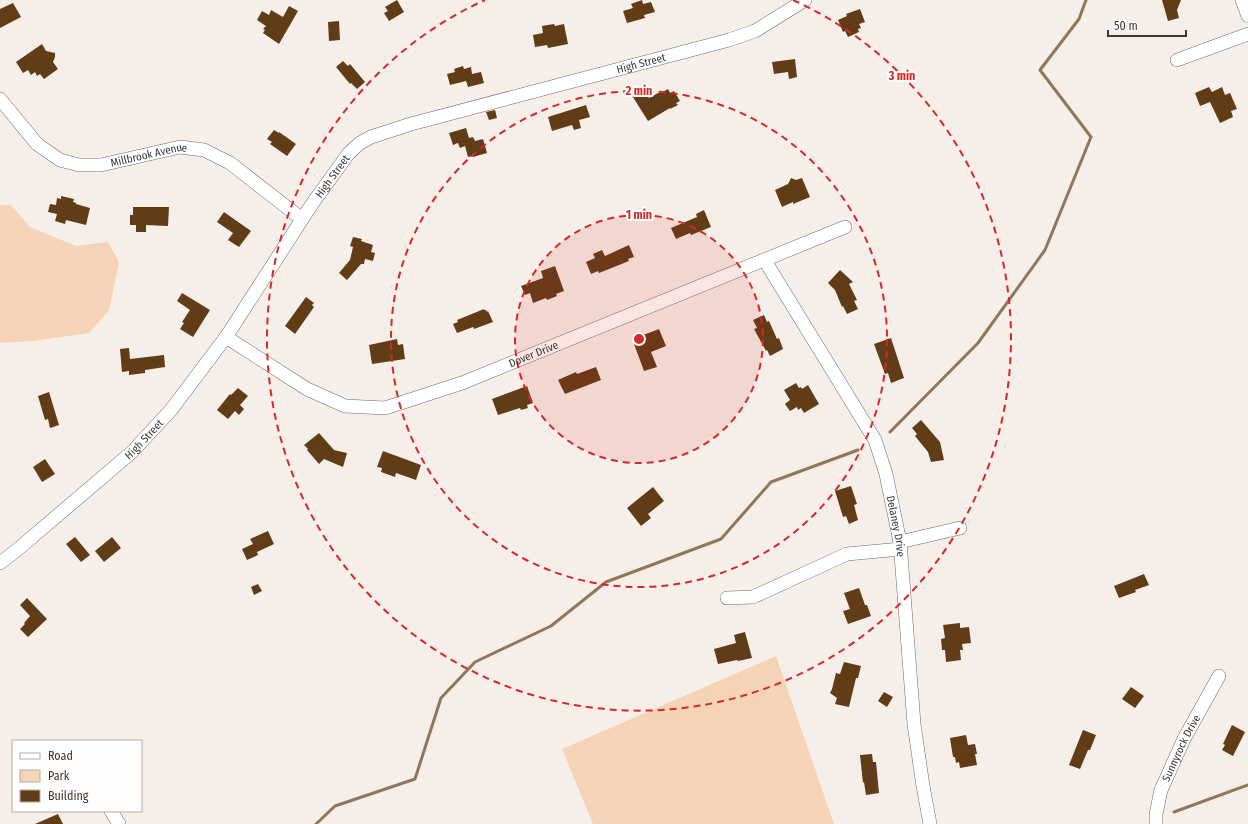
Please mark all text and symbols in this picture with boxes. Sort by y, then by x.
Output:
scale bar [1108,12,1186,38]
text: 50 m [1114,19,1138,33]
street label: High Street [615,51,667,76]
text: 3 min [888,69,915,83]
text: 2 min [625,84,652,98]
street label: Millbrook Avenue [109,141,188,170]
street label: High Street [313,152,353,201]
text: 1 min [626,208,652,222]
centre of rings [632,332,646,346]
street label: Dover Drive [507,339,560,370]
street label: High Street [122,416,166,462]
street label: Delaney Drive [884,494,907,557]
street label: Sunnyrock Drive [1160,713,1203,784]
legend [12,740,142,812]
text: Road [48,749,73,763]
text: Park [48,769,70,783]
text: Building [48,789,89,803]

